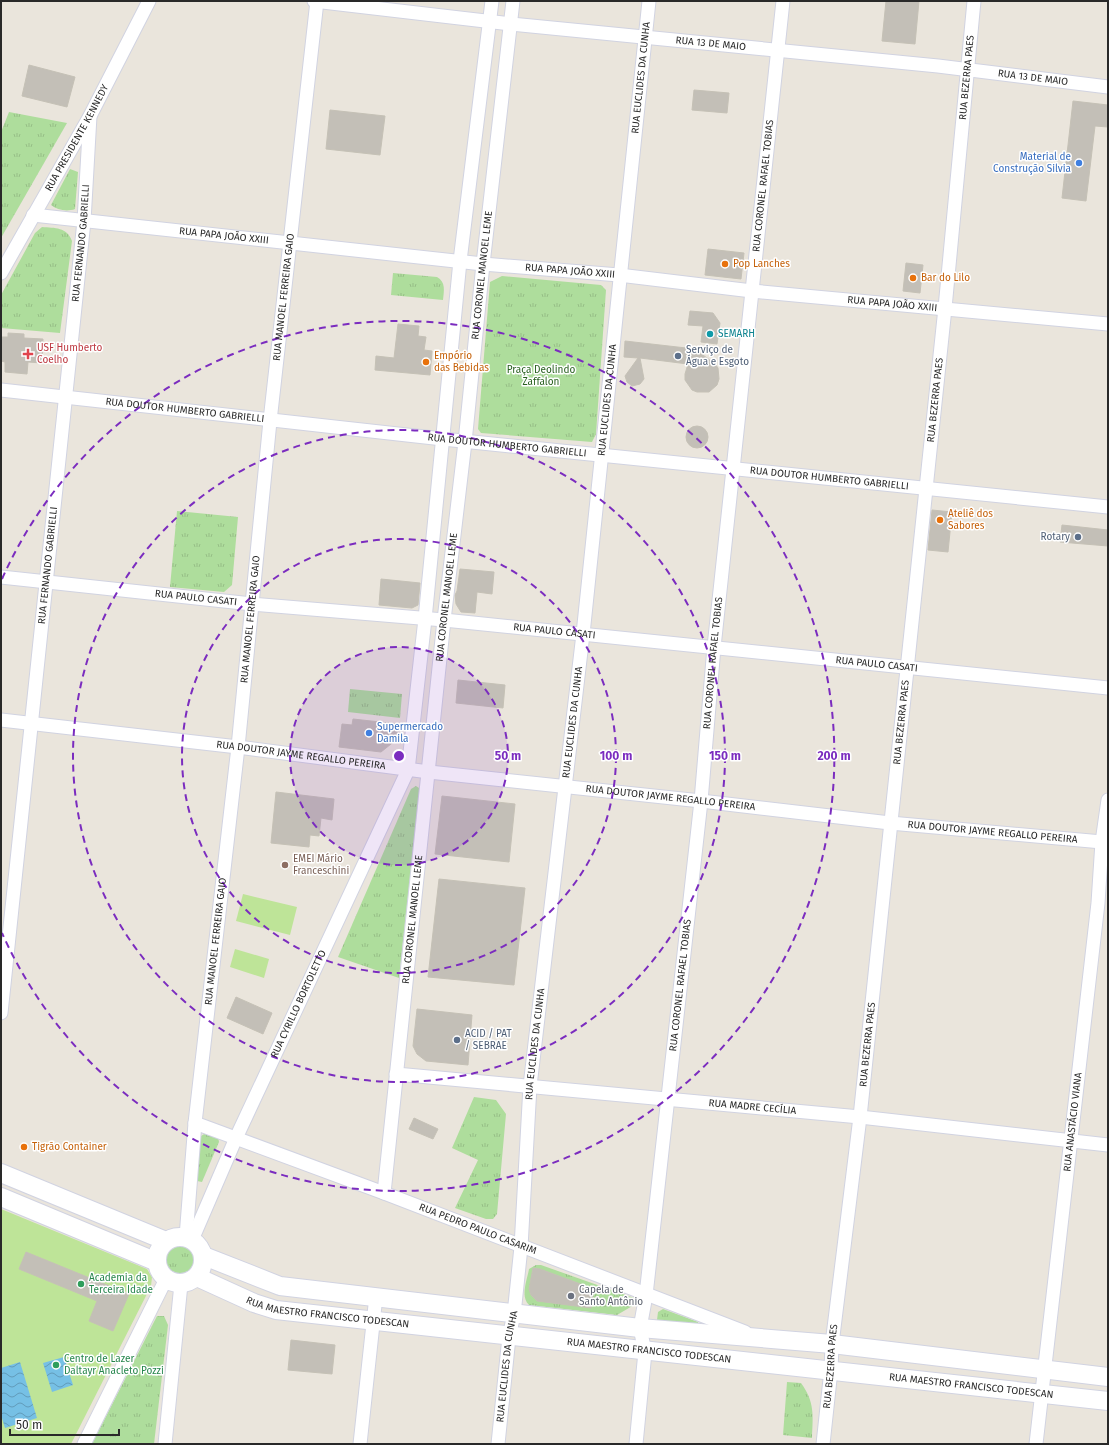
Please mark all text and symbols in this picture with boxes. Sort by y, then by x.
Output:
street label: RUA EUCLIDES DA CUNHA [629,21,653,134]
street label: RUA 13 DE MAIO [675,34,747,53]
street label: RUA BEZERRA PAES [957,34,977,121]
street label: RUA 13 DE MAIO [997,67,1069,88]
street label: RUA PRESIDENTE KENNEDY [43,82,111,193]
street label: RUA CORONEL RAFAEL TOBIAS [750,118,776,252]
place label: Material de Construção Silvia [993,151,1071,175]
marker: Material de Construção Silvia [1074,158,1084,168]
street label: RUA FERNANDO GABRIELLI [70,184,92,303]
street label: RUA CORONEL MANOEL LEME [469,210,495,340]
street label: RUA PAPA JOÃO XXIII [178,225,269,247]
street label: RUA MANOEL FERREIRA GAIO [271,233,297,362]
place label: Pop Lanches [733,258,790,270]
marker: Pop Lanches [720,259,730,269]
street label: RUA PAPA JOÃO XXIII [525,261,616,281]
place label: Bar do Lilo [921,272,970,284]
marker: Bar do Lilo [908,273,918,283]
street label: RUA PAPA JOÃO XXIII [847,294,938,314]
place label: SEMARH [718,328,755,340]
marker: SEMARH [705,329,715,339]
place label: USF Humberto Coelho [37,342,102,366]
street label: RUA EUCLIDES DA CUNHA [596,343,619,457]
place label: Serviço de Água e Esgoto [686,344,749,368]
marker: USF Humberto Coelho [22,348,34,360]
place label: Empório das Bebidas [434,350,489,374]
marker: Serviço de Água e Esgoto [673,351,683,361]
marker: Empório das Bebidas [421,357,431,367]
street label: RUA BEZERRA PAES [925,357,946,443]
park label: Praça Deolindo Zaffalon [507,364,575,388]
street label: RUA DOUTOR HUMBERTO GABRIELLI [105,396,265,425]
street label: RUA DOUTOR HUMBERTO GABRIELLI [427,431,587,460]
street label: RUA DOUTOR HUMBERTO GABRIELLI [749,464,909,493]
street label: RUA FERNANDO GABRIELLI [36,506,60,625]
place label: Ateliê dos Sabores [948,508,993,532]
marker: Ateliê dos Sabores [935,515,945,525]
place label: Rotary [1041,531,1070,543]
street label: RUA CORONEL MANOEL LEME [434,532,460,662]
marker: Rotary [1073,532,1083,542]
street label: RUA MANOEL FERREIRA GAIO [238,555,263,684]
street label: RUA PAULO CASATI [154,588,238,608]
street label: RUA CORONEL RAFAEL TOBIAS [701,596,725,730]
street label: RUA PAULO CASATI [513,621,596,641]
street label: RUA PAULO CASATI [835,654,918,674]
street label: RUA EUCLIDES DA CUNHA [560,665,585,779]
street label: RUA BEZERRA PAES [891,679,912,765]
place label: Supermercado Damila [377,721,443,745]
marker: Supermercado Damila [364,728,374,738]
street label: RUA DOUTOR JAYME REGALLO PEREIRA [216,739,387,772]
centre of rings [392,749,406,763]
text: 50 m [495,749,521,763]
text: 100 m [600,749,632,763]
text: 150 m [709,749,741,763]
text: 200 m [817,749,851,763]
street label: RUA DOUTOR JAYME REGALLO PEREIRA [585,783,756,813]
street label: RUA DOUTOR JAYME REGALLO PEREIRA [907,819,1078,846]
place label: EMEI Mário Franceschini [293,853,349,877]
street label: RUA CORONEL MANOEL LEME [400,854,425,985]
marker: EMEI Mário Franceschini [280,860,290,870]
street label: RUA MANOEL FERREIRA GAIO [203,877,229,1006]
street label: RUA CORONEL RAFAEL TOBIAS [667,918,694,1052]
street label: RUA CYRILLO BORTOLETTO [268,948,329,1060]
street label: RUA EUCLIDES DA CUNHA [523,987,547,1100]
street label: RUA BEZERRA PAES [857,1001,878,1087]
place label: ACID / PAT / SEBRAE [465,1028,513,1052]
marker: ACID / PAT / SEBRAE [452,1035,462,1045]
street label: RUA ANASTÁCIO VIANA [1061,1072,1085,1172]
street label: RUA MADRE CECÍLIA [708,1097,797,1117]
place label: Tigrão Container [32,1141,107,1153]
marker: Tigrão Container [19,1142,29,1152]
street label: RUA PEDRO PAULO CASARIM [417,1201,538,1257]
place label: Academia da Terceira Idade [89,1272,153,1296]
marker: Academia da Terceira Idade [76,1279,86,1289]
place label: Capela de Santo Antônio [579,1284,643,1308]
marker: Capela de Santo Antônio [566,1291,576,1301]
street label: RUA MAESTRO FRANCISCO TODESCAN [244,1294,410,1331]
street label: RUA EUCLIDES DA CUNHA [494,1310,520,1423]
street label: RUA BEZERRA PAES [821,1323,840,1409]
street label: RUA MAESTRO FRANCISCO TODESCAN [566,1336,732,1366]
place label: Centro de Lazer Daltayr Anacleto Pozzi [64,1353,164,1377]
marker: Centro de Lazer Daltayr Anacleto Pozzi [51,1360,61,1370]
street label: RUA MAESTRO FRANCISCO TODESCAN [888,1371,1054,1401]
scale bar [10,1411,119,1437]
text: 50 m [16,1418,42,1432]

